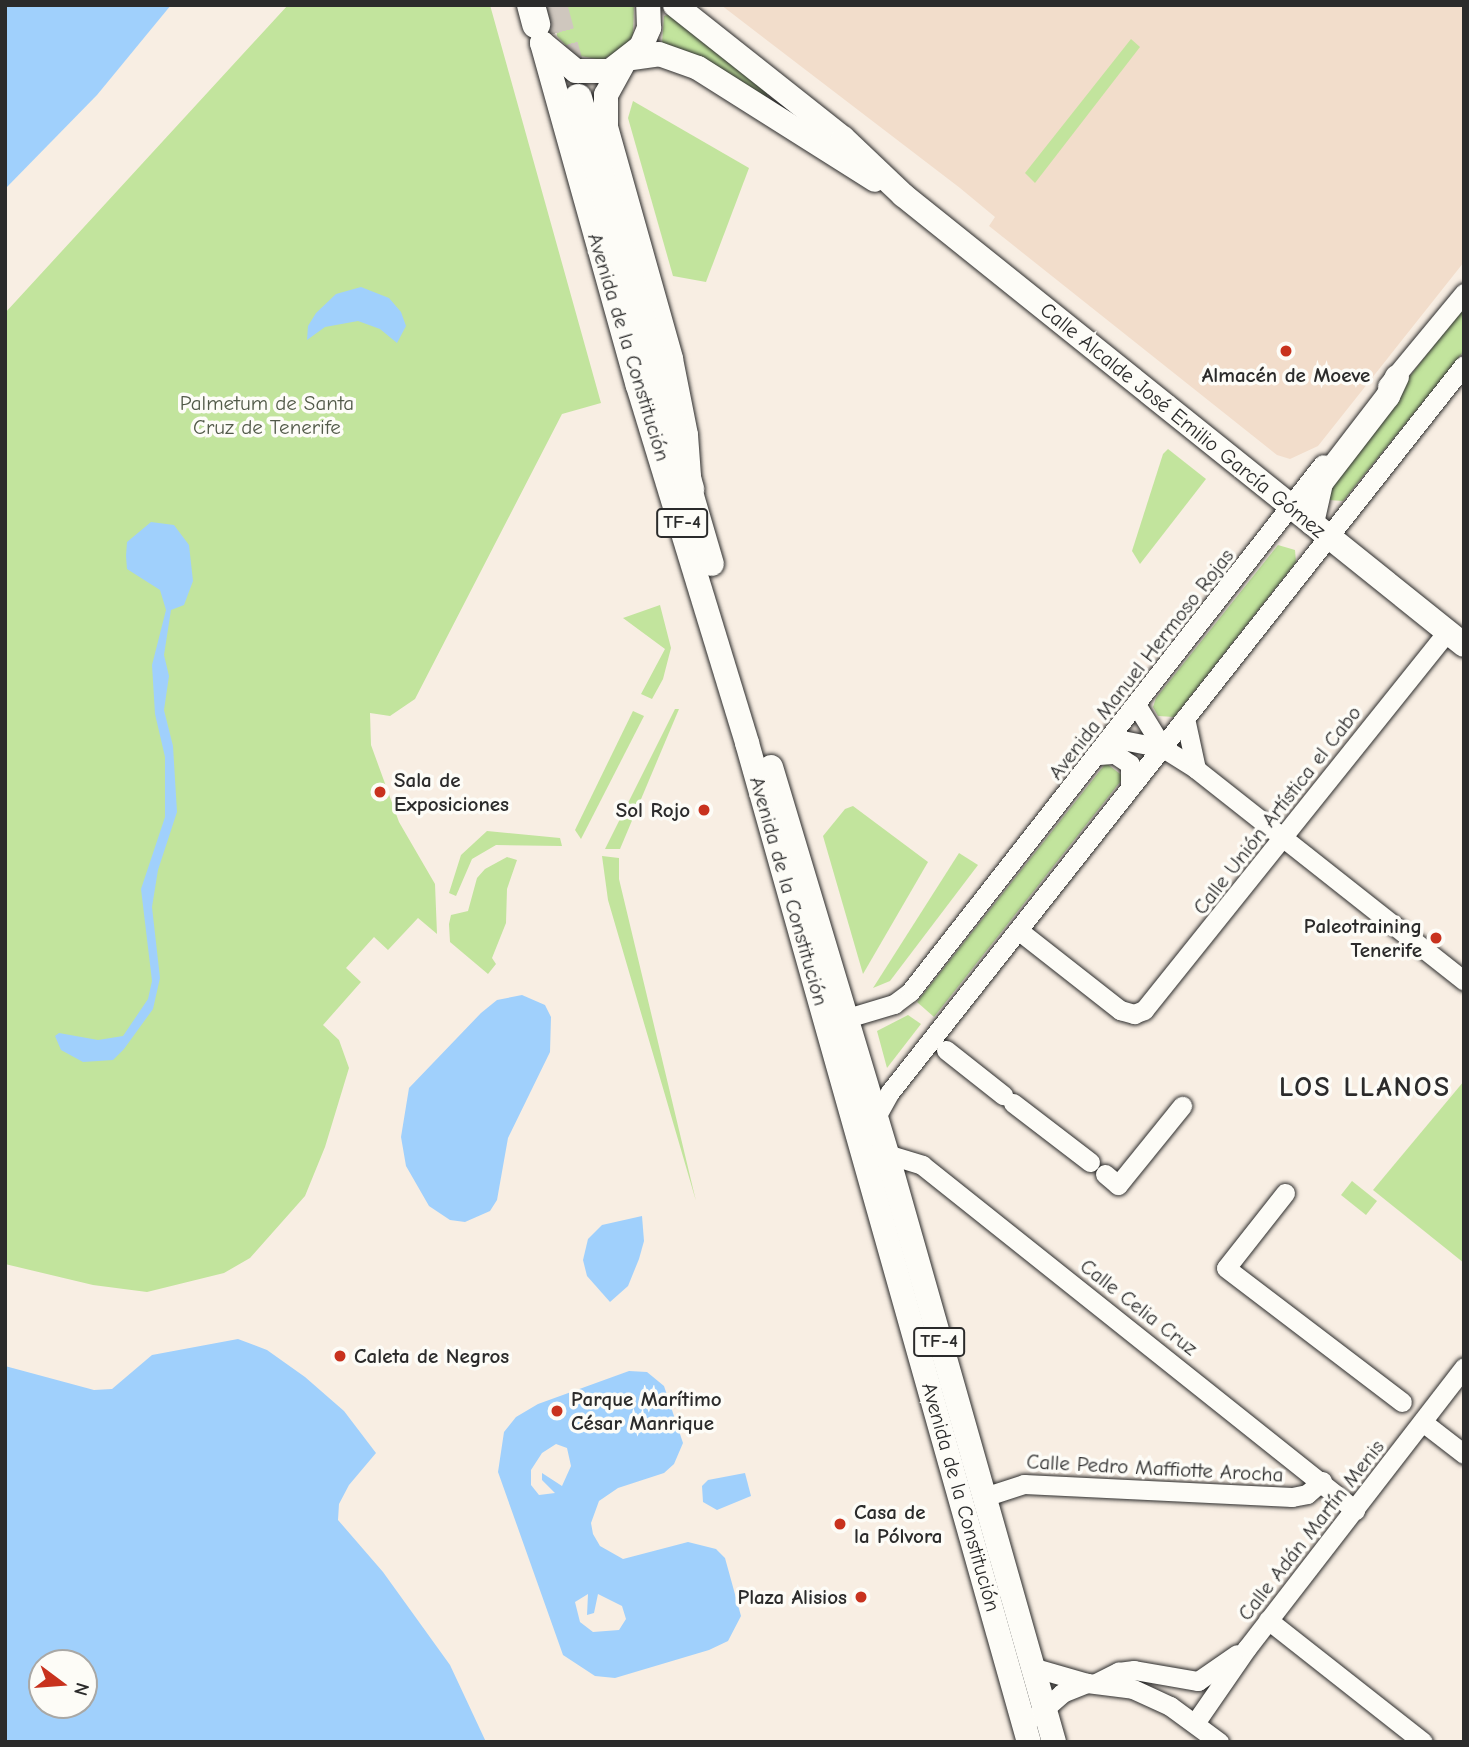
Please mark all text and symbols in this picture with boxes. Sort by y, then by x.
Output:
street label: Avenida de la Constitución [582,230,676,464]
street label: Calle Alcalde José Emilio García Gómez [1035,297,1331,543]
marker: Almacén de Moeve [1278,343,1294,359]
place label: Almacén de Moeve [1202,362,1370,388]
park label: Palmetum de Santa Cruz de Tenerife [180,390,354,440]
road number: TF-4 [656,508,708,538]
street label: Avenida Manuel Hermoso Rojas [1043,543,1239,785]
street label: Calle Unión Artística el Cabo [1188,701,1366,919]
place label: Sala de Exposiciones [394,767,509,817]
street label: Avenida de la Constitución [744,774,834,1008]
marker: Sala de Exposiciones [372,784,388,800]
place label: Sol Rojo [616,797,690,823]
marker: Sol Rojo [696,802,712,818]
place label: Paleotraining Tenerife [1304,913,1422,963]
marker: Paleotraining Tenerife [1428,930,1444,946]
district label: LOS LLANOS [1280,1070,1450,1104]
street label: Calle Celia Cruz [1075,1253,1203,1361]
road number: TF-4 [913,1326,965,1358]
place label: Caleta de Negros [354,1343,509,1369]
marker: Caleta de Negros [332,1348,348,1364]
street label: Avenida de la Constitución [916,1380,1006,1614]
place label: Parque Marítimo César Manrique [571,1386,722,1436]
marker: Parque Marítimo César Manrique [549,1403,565,1419]
street label: Calle Adán Martín Menis [1233,1435,1389,1625]
street label: Calle Pedro Maffiotte Arocha [1026,1449,1284,1487]
place label: Casa de la Pólvora [854,1499,942,1549]
marker: Casa de la Pólvora [832,1516,848,1532]
place label: Plaza Alisios [738,1584,847,1610]
marker: Plaza Alisios [853,1589,869,1605]
north arrow [28,1649,98,1719]
text: N [69,1680,94,1698]

